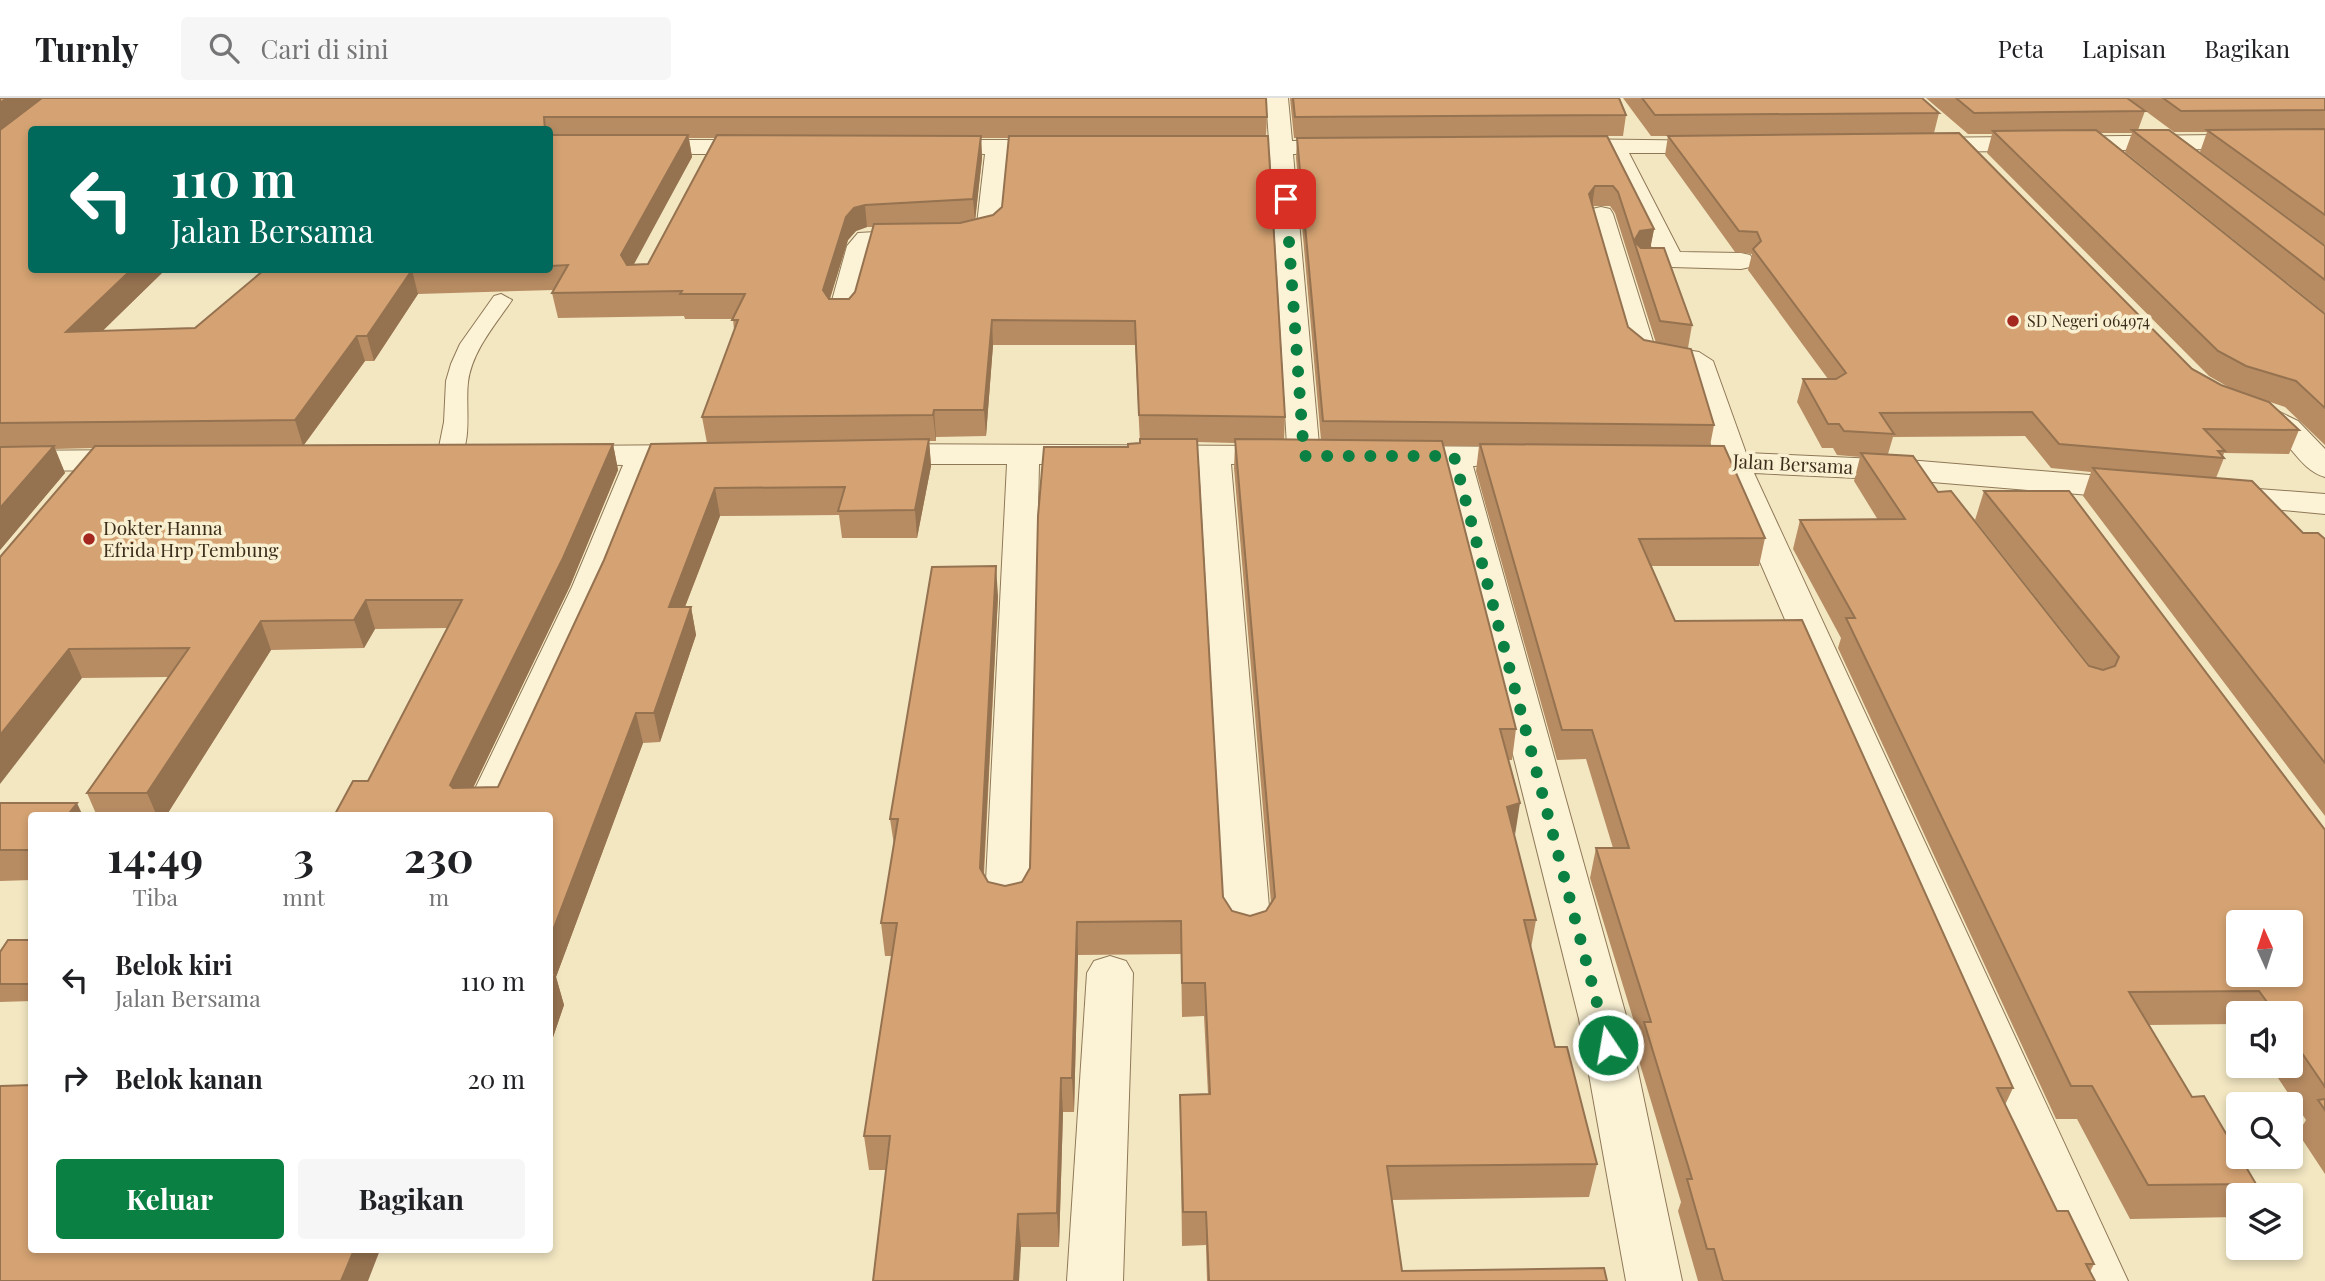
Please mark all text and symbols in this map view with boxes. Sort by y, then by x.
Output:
search box [181,17,671,80]
text: Turnly [35,26,139,70]
icon: search [205,29,243,67]
text: Cari di sini [261,31,389,66]
text: Peta [1998,32,2044,64]
text: Lapisan [2082,32,2166,64]
text: Bagikan [2204,32,2290,64]
text: 110 m [171,145,296,210]
icon: left [56,154,147,245]
pin [1256,169,1316,229]
icon: arrive [1267,180,1305,218]
text: Jalan Bersama [171,208,374,251]
place label: SD Negeri 064974 [2027,310,2150,331]
marker: SD Negeri 064974 [2005,313,2021,329]
street label: Jalan Bersama [1731,447,1854,479]
place label: Dokter Hanna Efrida Hrp Tembung [103,514,278,562]
marker: Dokter Hanna Efrida Hrp Tembung [81,531,97,547]
text: 14:49 [107,828,203,884]
text: 3 [293,828,314,884]
text: 230 [404,828,474,884]
text: Tiba [133,881,178,912]
text: mnt [282,881,325,912]
text: m [429,881,449,912]
north arrow [2226,910,2303,987]
map controls [2226,910,2303,1260]
text: Belok kiri [115,947,232,982]
icon: left [56,961,94,999]
text: 110 m [461,963,525,998]
text: Jalan Bersama [115,982,261,1013]
button: sound [2226,1001,2303,1078]
position arrow [1571,1008,1645,1082]
icon: right [56,1059,94,1097]
text: Belok kanan [115,1061,263,1096]
text: 20 m [467,1061,525,1096]
button: search [2226,1092,2303,1169]
button: Keluar [56,1159,284,1239]
button: Bagikan [298,1159,525,1239]
button: layers [2226,1183,2303,1260]

